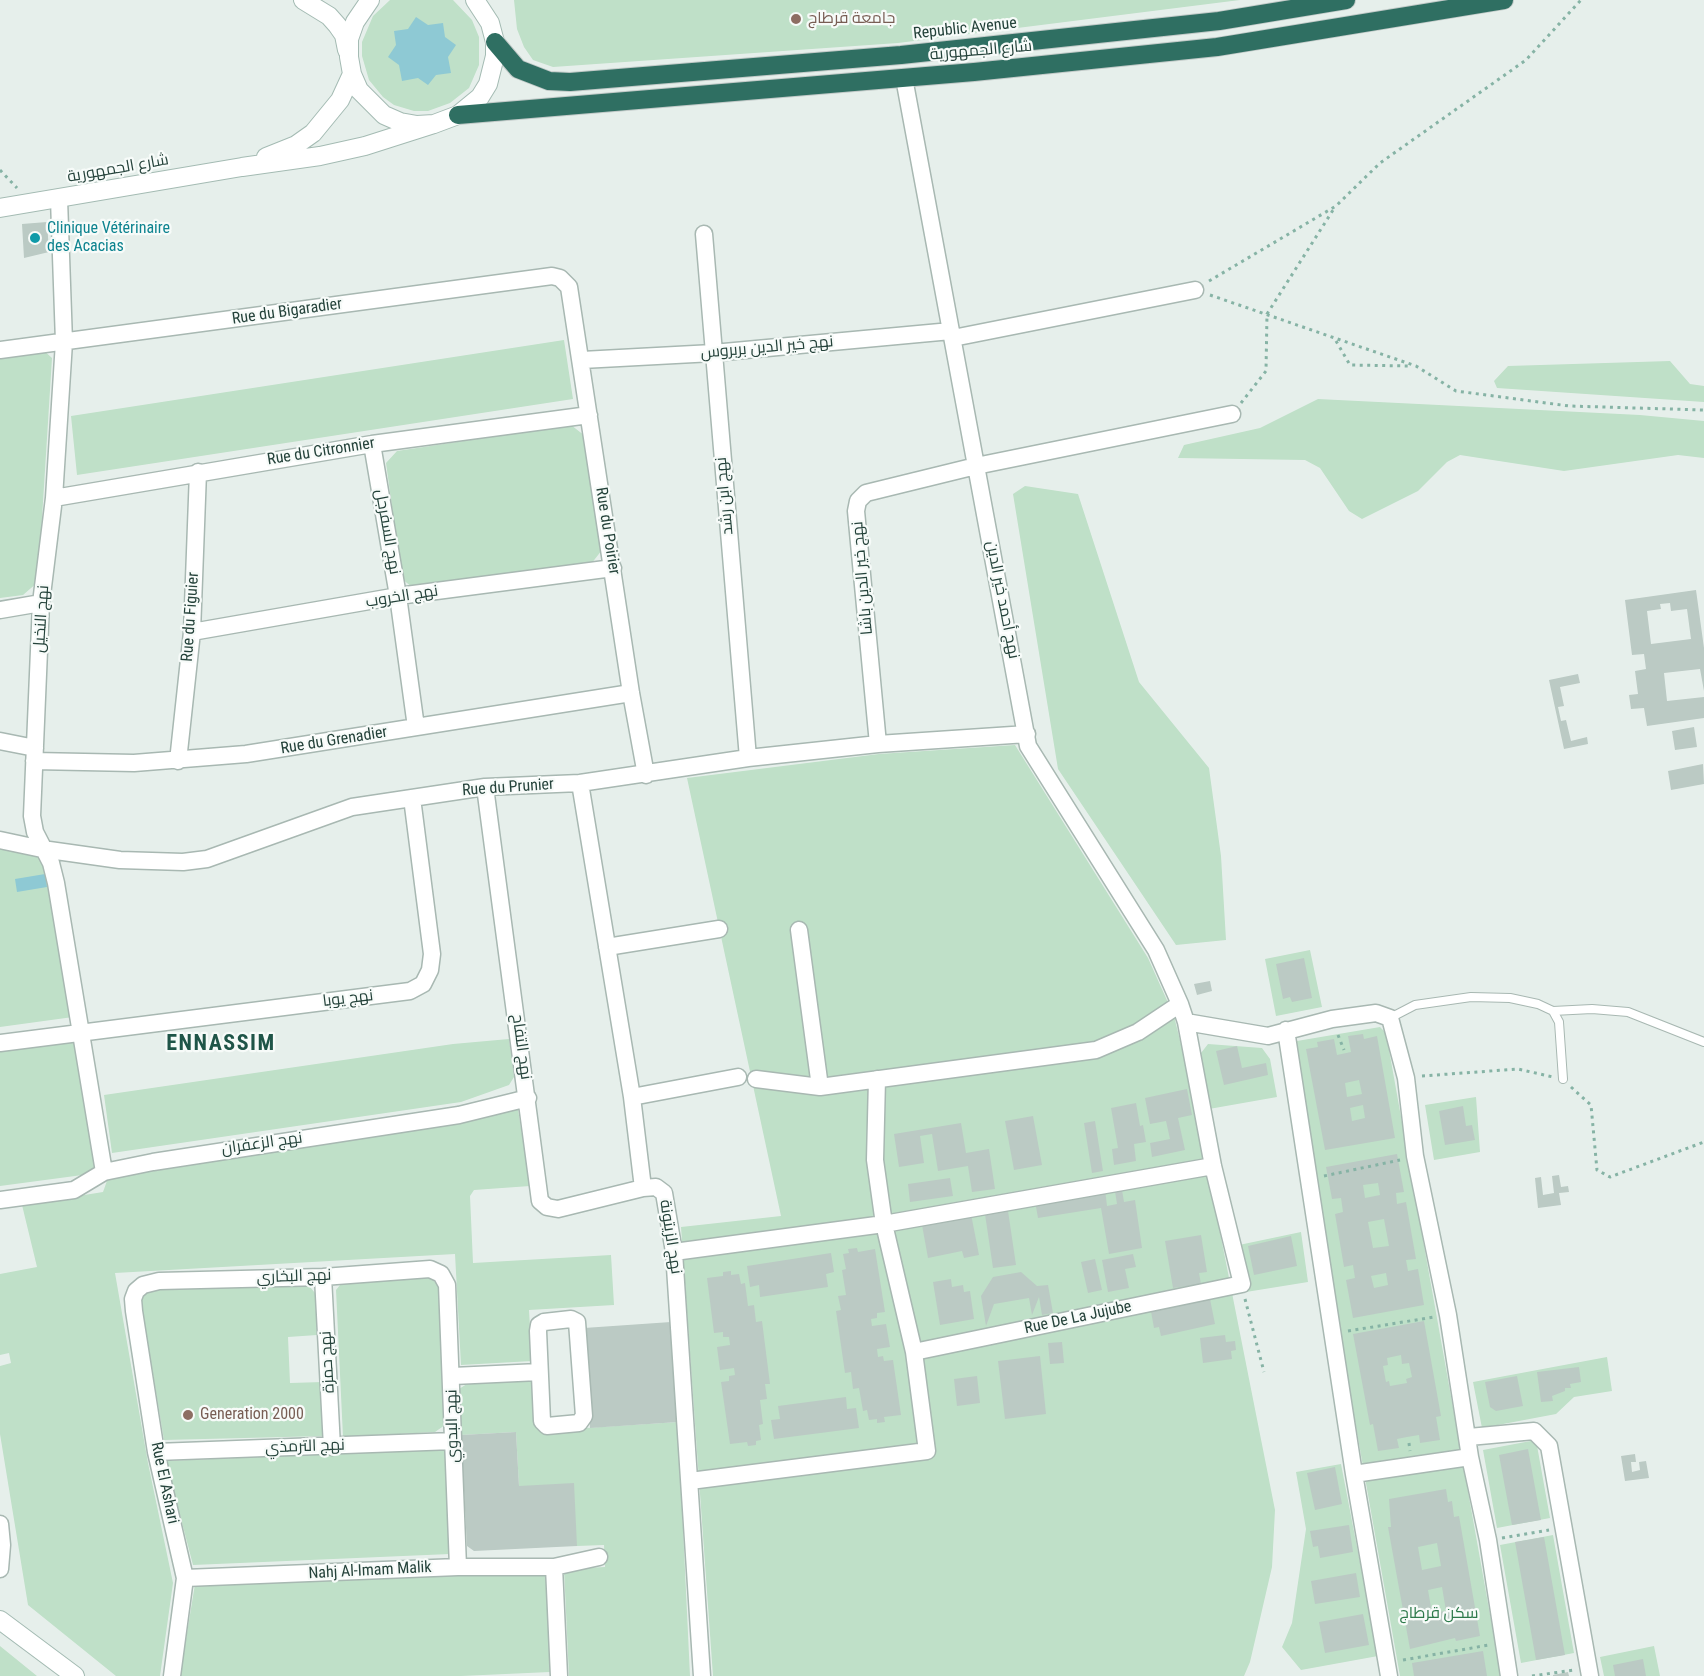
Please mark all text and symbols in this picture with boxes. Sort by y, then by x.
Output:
place label: جامعة قرطاج [808,9,895,29]
marker: جامعة قرطاج [789,12,803,26]
street label: Republic Avenue [912,14,1018,44]
street label: شارع الجمهورية [929,37,1033,65]
street label: شارع الجمهورية [66,151,170,187]
place label: Clinique Vétérinaire des Acacias [47,219,170,257]
marker: Clinique Vétérinaire des Acacias [28,231,42,245]
street label: Rue du Bigaradier [231,295,343,329]
street label: نهج خير الدين بربروس [700,333,834,363]
street label: Rue du Citronnier [266,434,376,470]
street label: نهج ابن رشد [712,456,738,536]
street label: Rue du Poirier [591,486,623,576]
street label: نهج السفرجل [370,488,404,576]
street label: نهج خير الدين باشا [848,520,878,636]
street label: نهج أحمد خير الدين [981,539,1023,661]
street label: Rue du Figuier [178,572,204,662]
street label: نهج الخروب [364,582,440,612]
street label: نهج النخيل [30,585,54,653]
street label: Rue du Grenadier [279,723,389,759]
street label: Rue du Prunier [461,775,555,801]
street label: نهج يوبا [321,986,375,1012]
street label: نهج التفاح [507,1013,535,1081]
district label: ENNASSIM [166,1031,276,1057]
street label: نهج الزعفران [220,1129,304,1159]
street label: نهج الزيتونة [655,1198,685,1276]
street label: نهج البخاري [256,1266,332,1288]
street label: Rue De La Jujube [1023,1297,1133,1339]
street label: نهج حمزة [317,1330,339,1394]
street label: نهج البدوي [443,1389,463,1463]
place label: Generation 2000 [200,1405,304,1425]
marker: Generation 2000 [181,1408,195,1422]
street label: نهج الترمذي [265,1436,345,1458]
street label: Rue El Ashari [146,1440,182,1526]
street label: Nahj Al-Imam Malik [308,1558,432,1584]
park label: سكن قرطاج [1399,1604,1479,1624]

